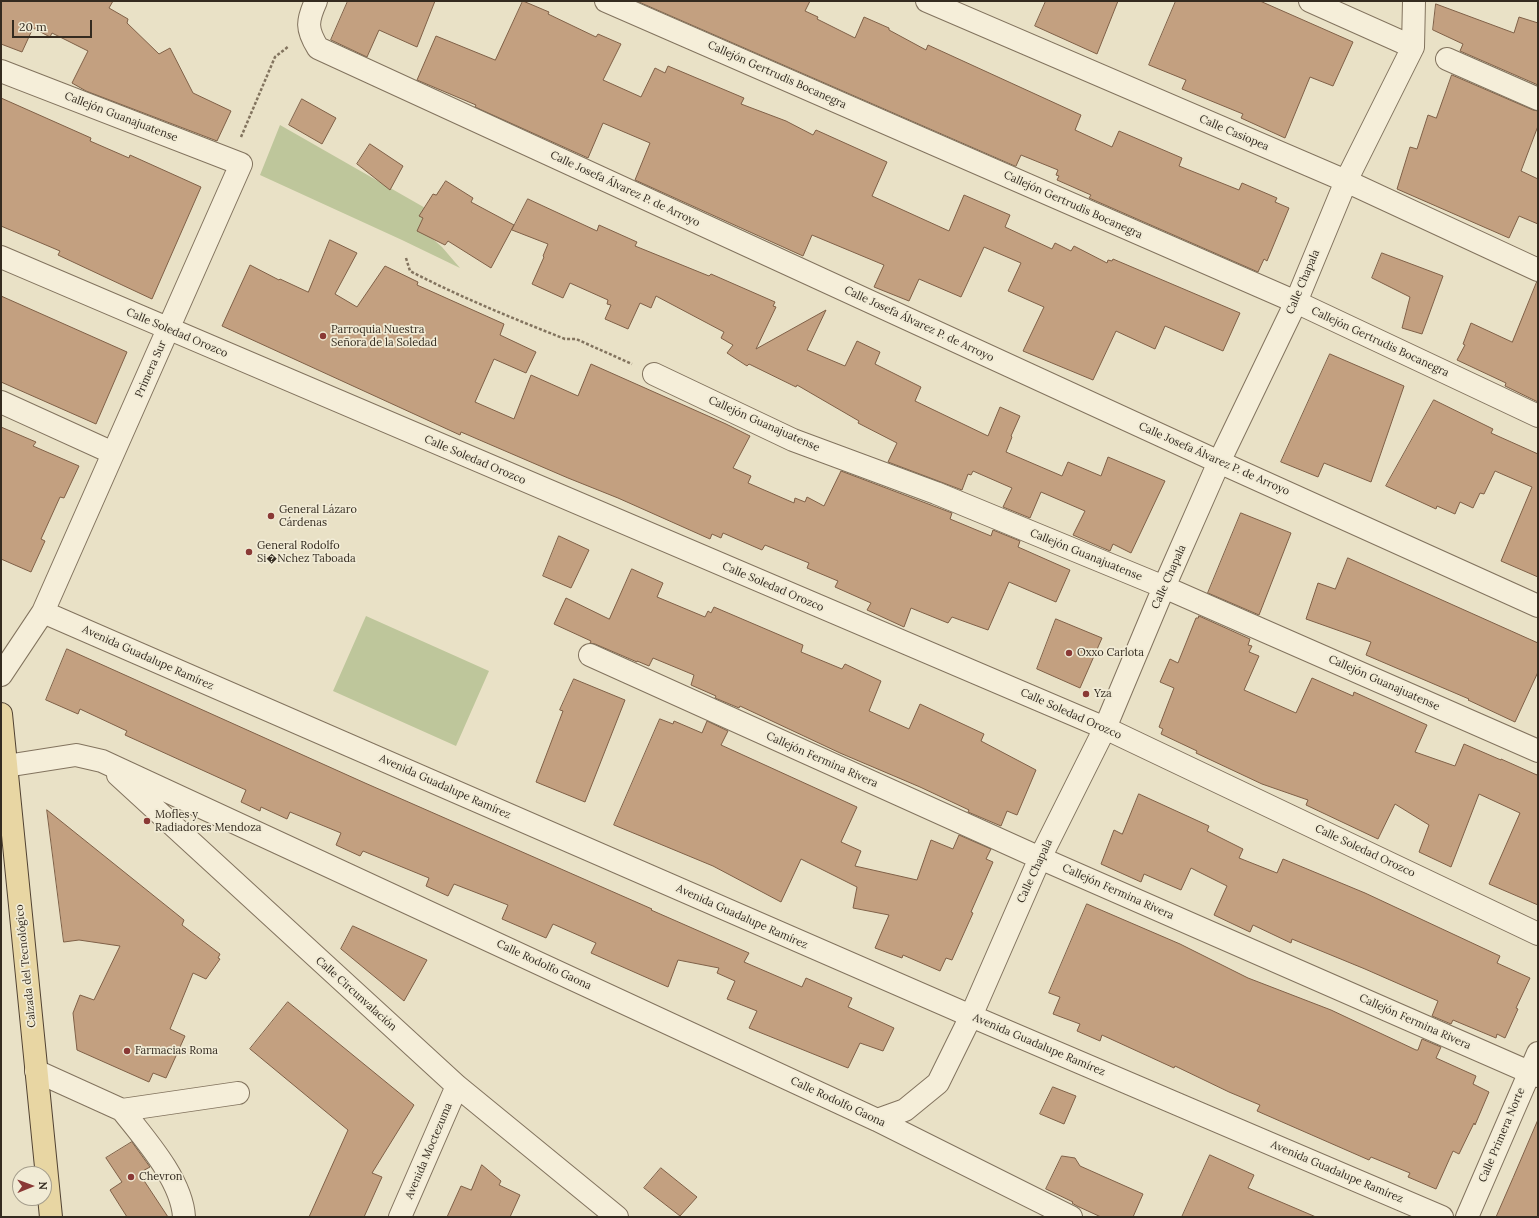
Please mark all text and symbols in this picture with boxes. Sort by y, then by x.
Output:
scale bar [14,12,94,38]
text: 20 m [19,19,47,34]
street label: Callejón Gertrudis Bocanegra [706,38,848,112]
street label: Callejón Guanajuatense [63,89,179,145]
street label: Calle Casiopea [1197,112,1271,154]
street label: Calle Josefa Álvarez P. de Arroyo [548,148,702,230]
street label: Callejón Gertrudis Bocanegra [1002,168,1144,242]
street label: Calle Chapala [1283,248,1323,316]
street label: Calle Josefa Álvarez P. de Arroyo [842,283,996,365]
street label: Callejón Gertrudis Bocanegra [1309,304,1451,380]
street label: Calle Soledad Orozco [124,306,230,360]
place label: Parroquia Nuestra Señora de la Soledad [331,323,437,349]
marker: Parroquia Nuestra Señora de la Soledad [318,331,328,341]
street label: Primera Sur [133,338,169,400]
street label: Callejón Guanajuatense [706,394,822,454]
street label: Calle Josefa Álvarez P. de Arroyo [1137,420,1291,498]
street label: Calle Soledad Orozco [422,433,528,487]
place label: General Lázaro Cárdenas [279,503,357,529]
marker: General Lázaro Cárdenas [266,511,276,521]
street label: Callejón Guanajuatense [1028,526,1144,584]
place label: General Rodolfo Si�Nchez Taboada [257,539,356,565]
street label: Calle Chapala [1149,543,1189,611]
marker: General Rodolfo Si�Nchez Taboada [244,547,254,557]
street label: Calle Soledad Orozco [720,560,826,614]
street label: Avenida Guadalupe Ramírez [80,623,216,693]
place label: Oxxo Carlota [1077,646,1144,660]
marker: Oxxo Carlota [1064,648,1074,658]
street label: Callejón Guanajuatense [1326,653,1442,713]
street label: Calle Soledad Orozco [1018,686,1124,742]
place label: Yza [1094,687,1112,701]
marker: Yza [1081,689,1091,699]
street label: Callejón Fermina Rivera [764,729,880,791]
street label: Avenida Guadalupe Ramírez [377,752,513,822]
place label: Mofles y Radiadores Mendoza [155,808,262,834]
marker: Mofles y Radiadores Mendoza [142,816,152,826]
street label: Calle Soledad Orozco [1313,822,1417,880]
street label: Calle Chapala [1014,837,1056,905]
street label: Callejón Fermina Rivera [1060,861,1176,923]
street label: Avenida Guadalupe Ramírez [674,882,810,952]
street label: Calzada del Tecnológico [13,904,39,1028]
street label: Calle Rodolfo Gaona [494,937,594,993]
street label: Calle Circunvalación [313,954,399,1034]
street label: Callejón Fermina Rivera [1357,991,1473,1053]
street label: Avenida Guadalupe Ramírez [971,1011,1107,1079]
place label: Farmacias Roma [135,1044,218,1058]
marker: Farmacias Roma [122,1046,132,1056]
street label: Calle Rodolfo Gaona [788,1074,888,1130]
street label: Calle Primera Norte [1476,1086,1528,1184]
street label: Avenida Moctezuma [403,1101,455,1201]
street label: Avenida Guadalupe Ramírez [1269,1138,1405,1206]
north arrow [12,1166,52,1206]
place label: Chevron [139,1170,183,1184]
marker: Chevron [126,1172,136,1182]
text: N [36,1181,50,1190]

